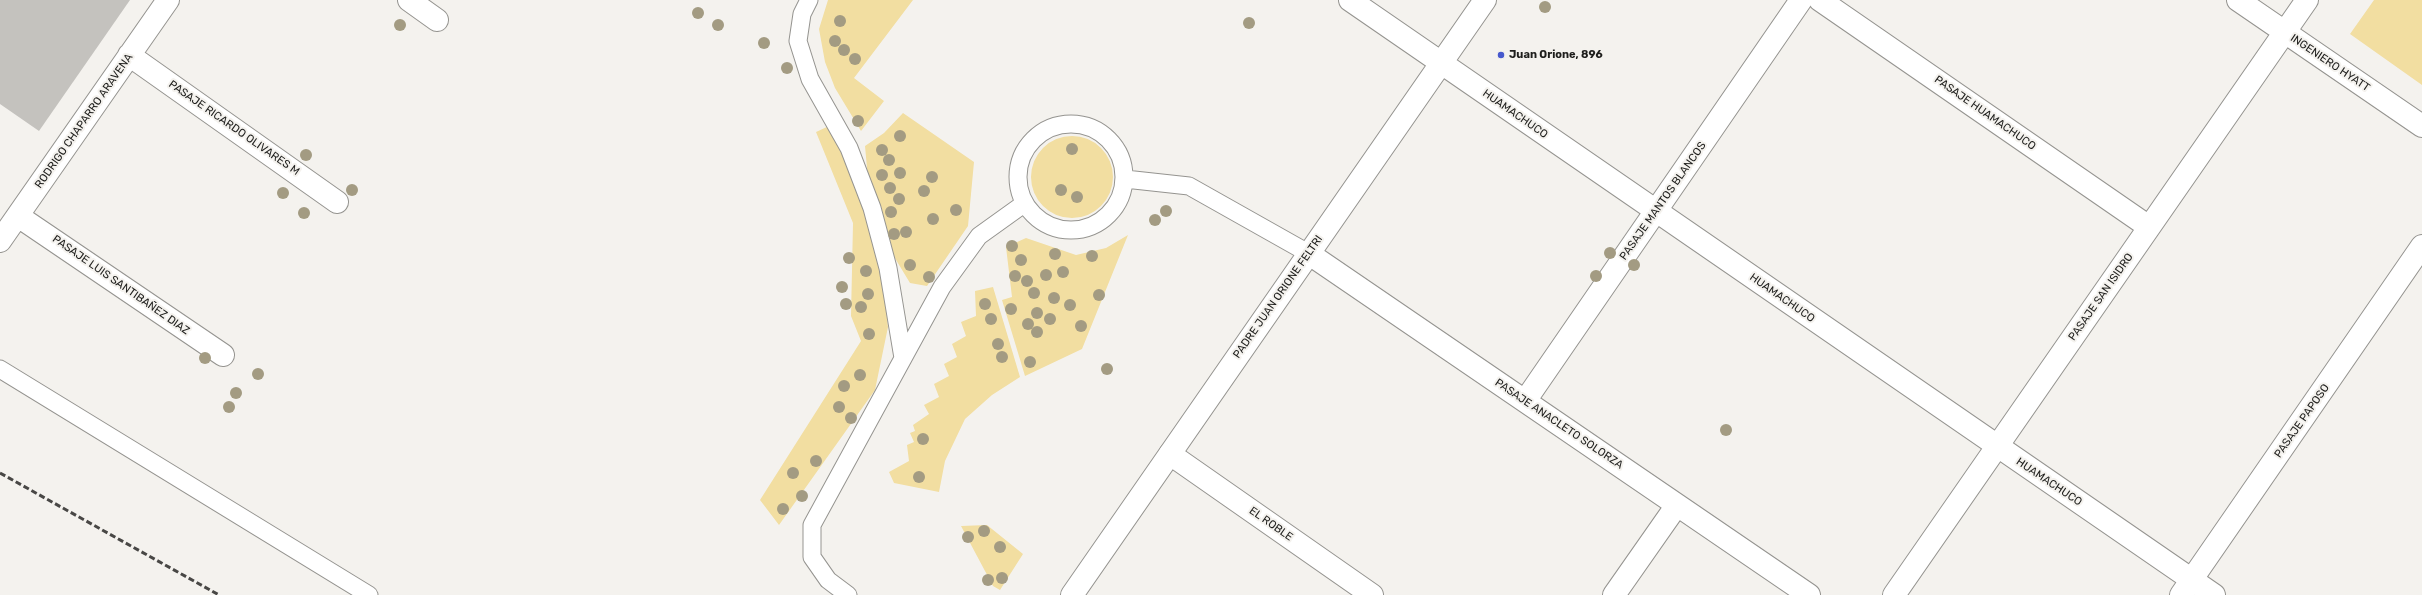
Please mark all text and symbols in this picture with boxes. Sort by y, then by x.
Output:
street label: INGENIERO HYATT [2288,32,2372,94]
place label: Juan Orione, 896 [1509,48,1603,62]
marker: Juan Orione, 896 [1496,50,1506,60]
street label: RODRIGO CHAPARRO ARAVENA [32,51,136,191]
street label: PASAJE HUAMACHUCO [1932,73,2038,153]
street label: PASAJE RICARDO OLIVARES M [166,78,302,178]
street label: HUAMACHUCO [1480,87,1550,141]
street label: PASAJE MANTOS BLANCOS [1617,139,1709,263]
street label: PASAJE LUIS SANTIBAÑEZ DIAZ [50,232,192,338]
street label: PADRE JUAN ORIONE FELTRI [1230,233,1326,361]
street label: PASAJE SAN ISIDRO [2066,251,2136,343]
street label: HUAMACHUCO [1747,271,1817,325]
street label: PASAJE ANACLETO SOLORZA [1492,376,1626,472]
street label: PASAJE PAPOSO [2272,382,2332,460]
street label: HUAMACHUCO [2014,455,2084,509]
street label: EL ROBLE [1247,504,1295,544]

